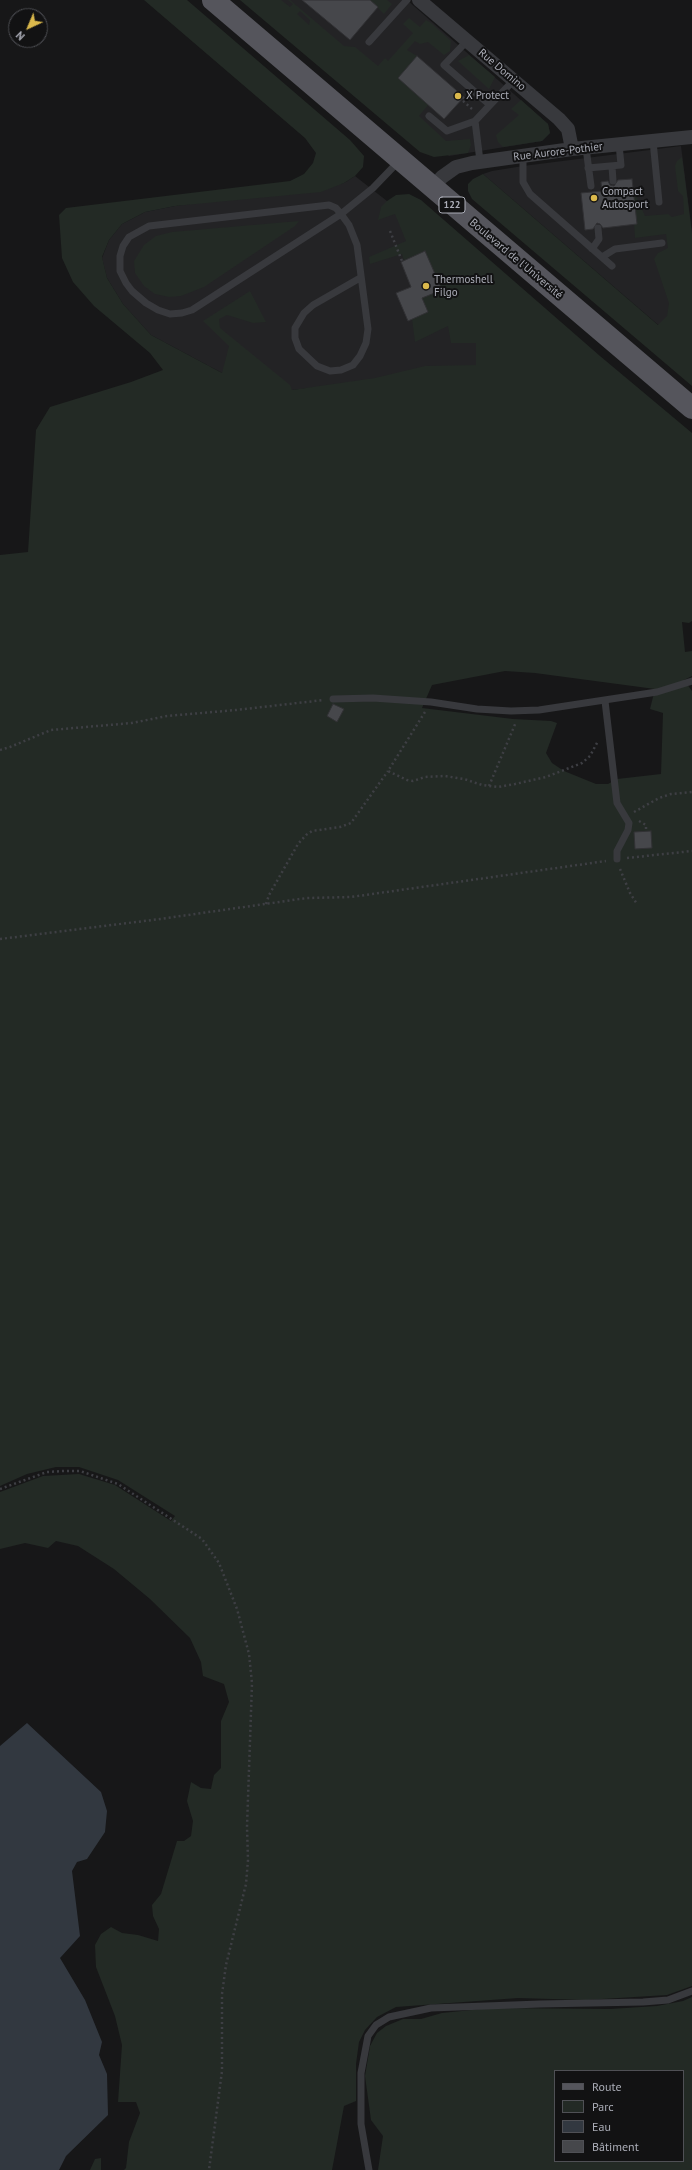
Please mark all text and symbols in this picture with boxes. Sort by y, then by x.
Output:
north arrow [8,8,48,48]
text: N [13,28,28,43]
street label: Rue Domino [476,46,528,94]
place label: X Protect [466,89,509,103]
marker: X Protect [453,91,463,101]
street label: Rue Aurore-Pothier [513,140,603,164]
place label: Compact Autosport [602,185,648,211]
marker: Compact Autosport [589,193,599,203]
road number: 122 [439,197,465,213]
street label: Boulevard de l'Université [467,216,565,302]
place label: Thermoshell Filgo [434,273,493,299]
marker: Thermoshell Filgo [421,281,431,291]
legend [554,2070,684,2162]
text: Route [592,2079,622,2094]
text: Parc [592,2099,614,2114]
text: Eau [592,2119,611,2134]
text: Bâtiment [592,2139,639,2154]

